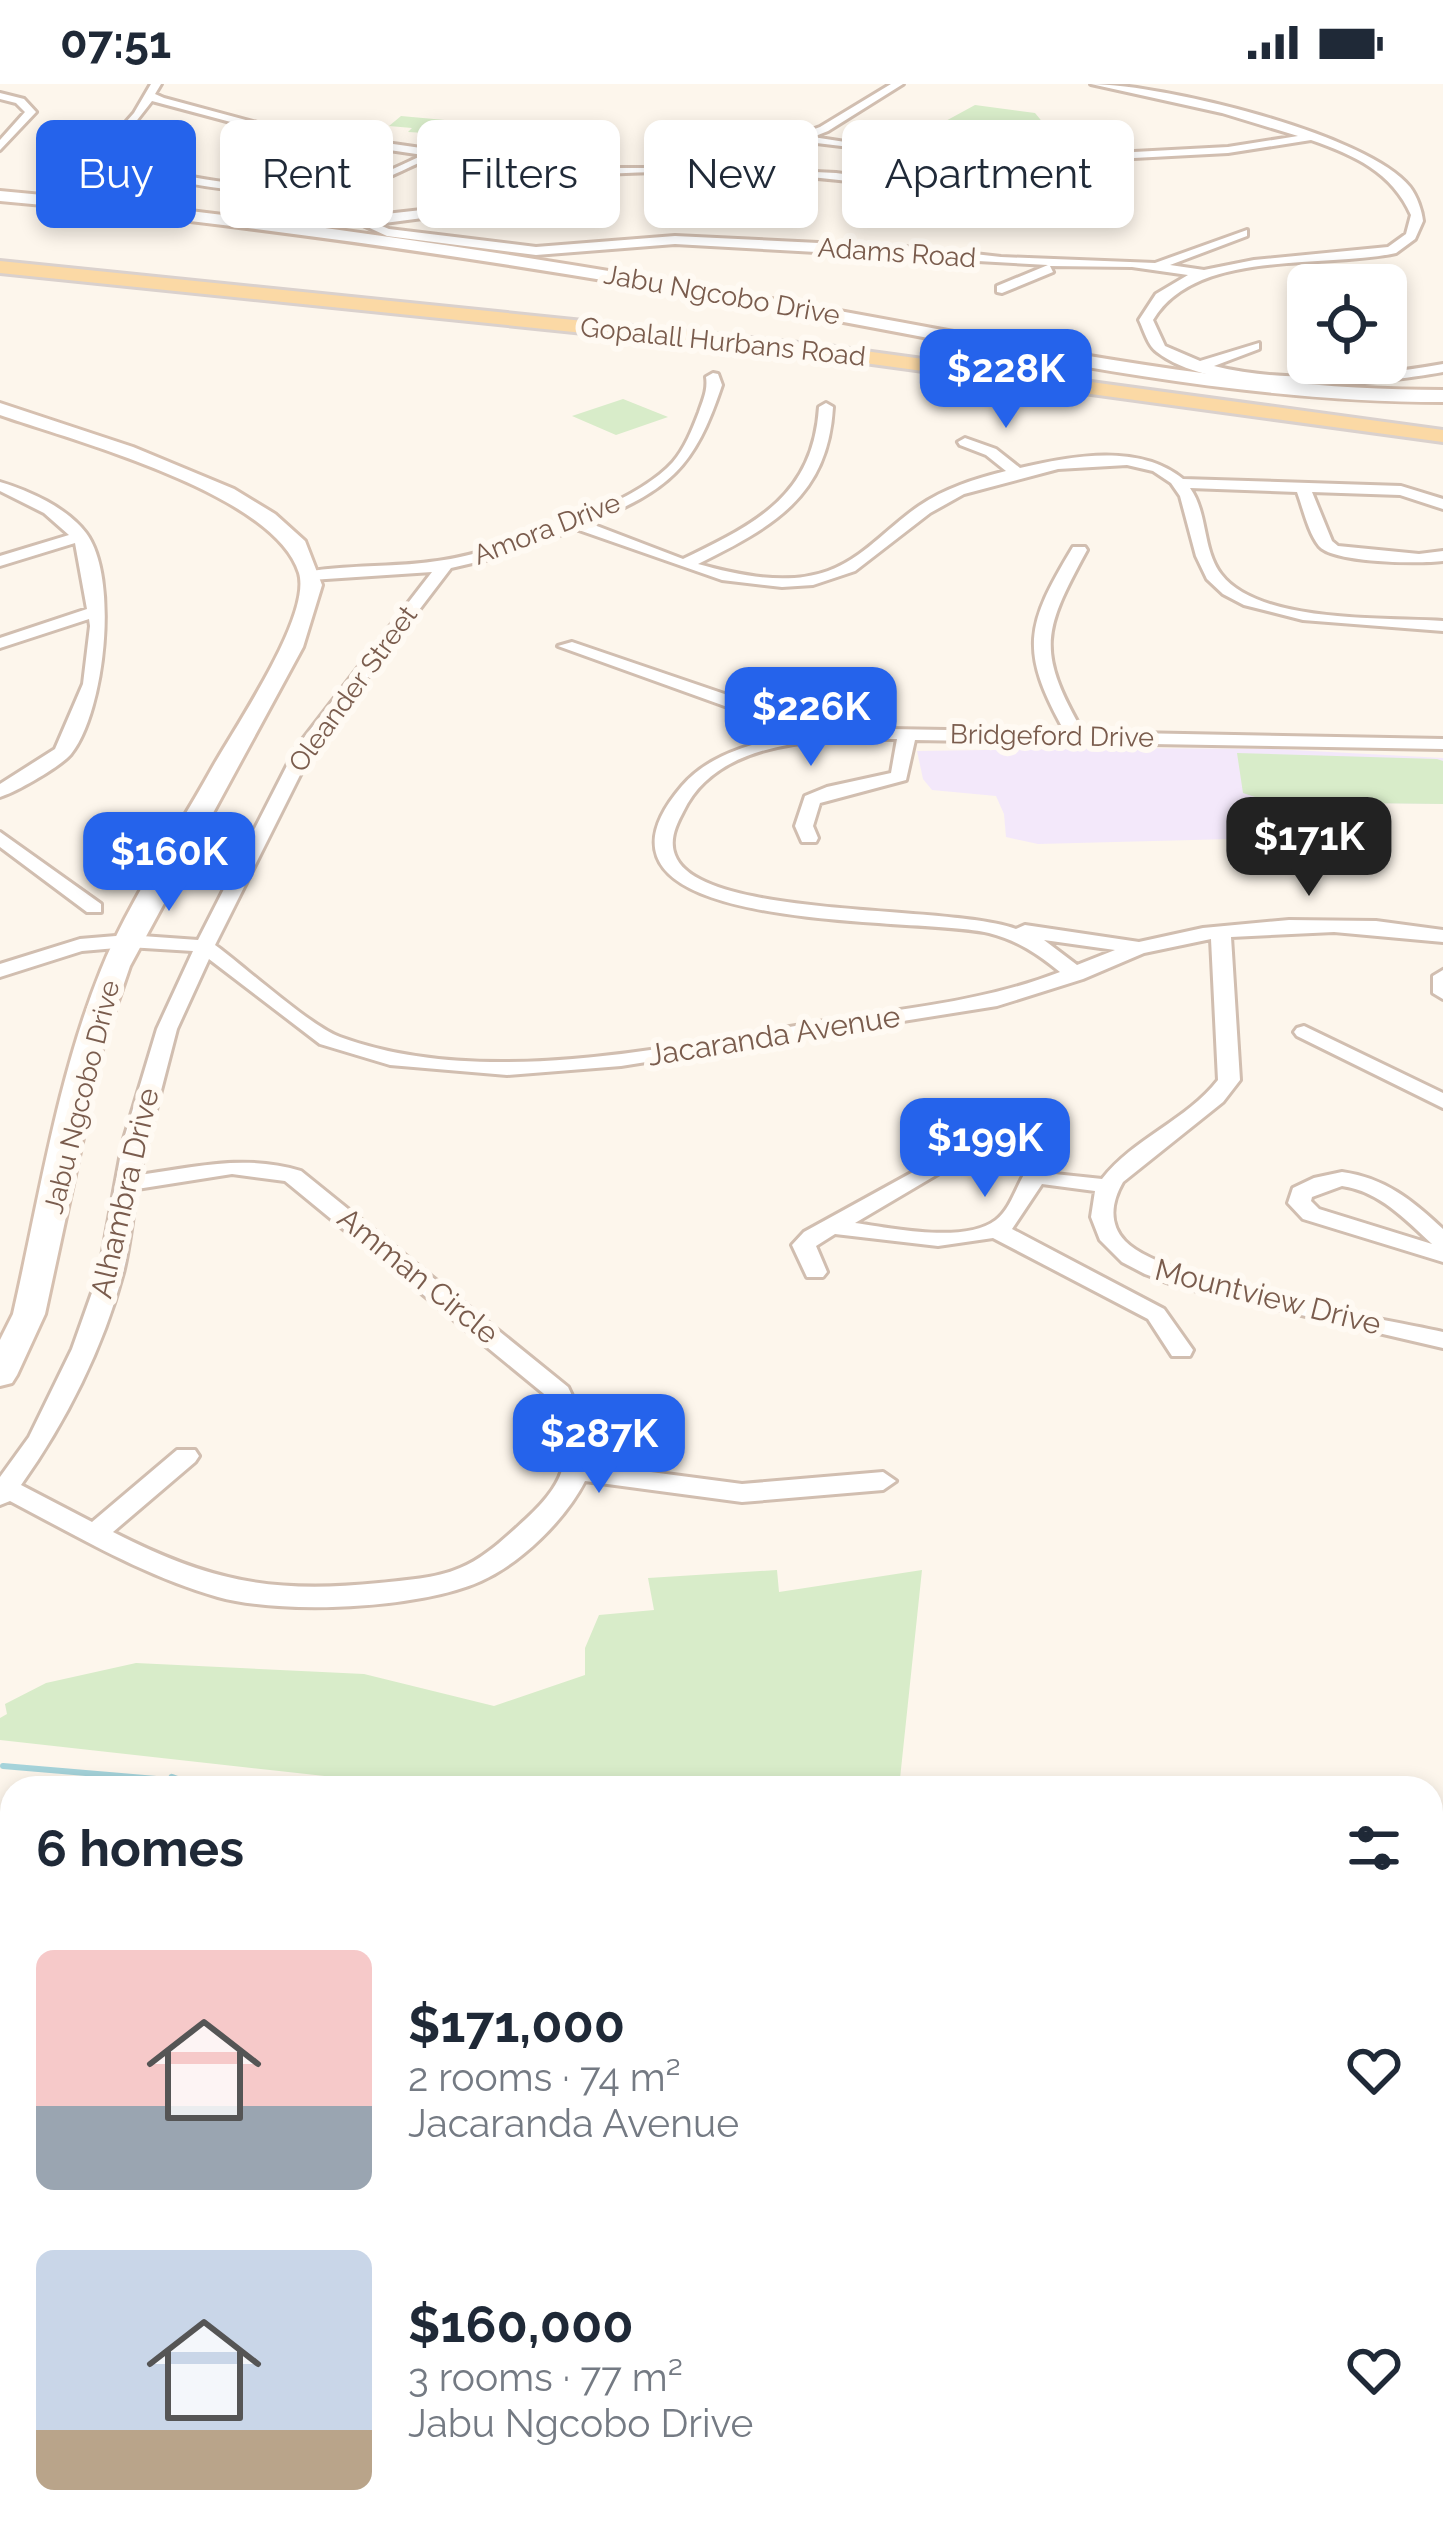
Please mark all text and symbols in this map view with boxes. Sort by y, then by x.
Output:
text: 07:51 [60,16,171,69]
chip: Buy [36,120,196,228]
chip: Rent [220,120,393,228]
chip: Filters [417,120,620,228]
chip: New [644,120,818,228]
chip: Apartment [842,120,1134,228]
street label: Adams Road [817,231,977,274]
street label: Jabu Ngcobo Drive [602,258,843,331]
map controls [1287,264,1407,384]
button: locate [1287,264,1407,384]
street label: Gopalall Hurbans Road [579,311,867,372]
pin: $228K [922,329,1090,431]
text: $228K [947,345,1065,391]
street label: Amora Drive [469,486,625,571]
street label: Oleander Street [282,600,423,778]
pin: $226K [727,667,895,769]
text: $226K [752,683,870,729]
street label: Bridgeford Drive [950,718,1155,753]
pin: $171K [1225,797,1393,899]
pin: $160K [85,812,253,914]
text: $171K [1253,813,1365,859]
text: $160K [110,828,228,874]
street label: Jabu Ngcobo Drive [38,977,126,1217]
street label: Jacaranda Avenue [645,998,902,1073]
street label: Alhambra Drive [83,1084,166,1301]
pin: $199K [901,1098,1069,1200]
text: $199K [927,1114,1043,1160]
street label: Amman Circle [331,1200,506,1351]
street label: Mountview Drive [1152,1252,1385,1342]
pin: $287K [515,1394,683,1496]
text: $287K [540,1410,658,1456]
icon: filters [1341,1815,1407,1881]
text: 6 homes [36,1818,244,1878]
text: $171,000 [408,1994,625,2054]
icon: home [132,1998,276,2142]
icon: heart [1341,2037,1407,2103]
text: 2 rooms · 74 m² [408,2054,681,2100]
text: Jacaranda Avenue [408,2100,739,2146]
text: $160,000 [408,2294,634,2354]
icon: home [132,2298,276,2442]
icon: heart [1341,2337,1407,2403]
text: 3 rooms · 77 m² [408,2354,683,2400]
text: Jabu Ngcobo Drive [408,2400,753,2446]

